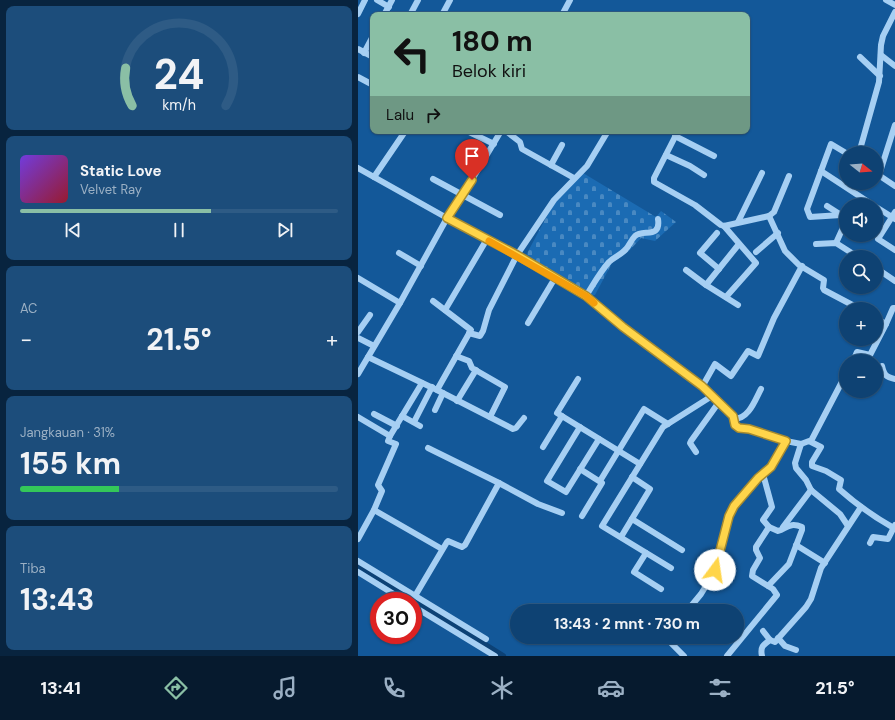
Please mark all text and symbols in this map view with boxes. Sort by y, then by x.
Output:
text: 180 m [452,23,533,60]
icon: left [386,28,438,80]
text: 24 [154,48,204,102]
text: Belok kiri [452,59,526,83]
text: km/h [162,96,196,114]
icon: right [422,104,444,126]
text: Lalu [386,105,414,125]
pin [455,139,489,180]
icon: arrive [461,145,483,167]
north arrow [839,146,883,190]
map controls [839,146,883,398]
text: Static Love [80,161,161,181]
text: Velvet Ray [80,181,142,198]
button: sound [839,198,883,242]
icon: previous [62,219,84,241]
icon: pause [168,219,190,241]
icon: next [274,219,296,241]
button: search [839,250,883,294]
text: AC [20,300,37,317]
button: + [839,302,883,346]
text: 21.5° [146,320,212,359]
text: − [20,325,32,354]
text: + [326,325,338,354]
button: − [839,354,883,398]
text: Jangkauan · 31% [20,424,115,441]
text: 155 km [20,444,121,483]
position arrow [694,549,736,591]
text: Tiba [20,560,46,577]
text: 13:43 [20,580,94,619]
speed limit sign: 30 [370,592,422,644]
text: 13:43 · 2 mnt · 730 m [554,614,700,634]
icon: directions [162,674,190,702]
icon: music [271,674,299,702]
icon: phone [380,674,408,702]
icon: climate [488,674,516,702]
icon: car [597,674,625,702]
icon: filters [706,674,734,702]
text: 13:41 [40,676,81,700]
text: 21.5° [815,676,854,700]

